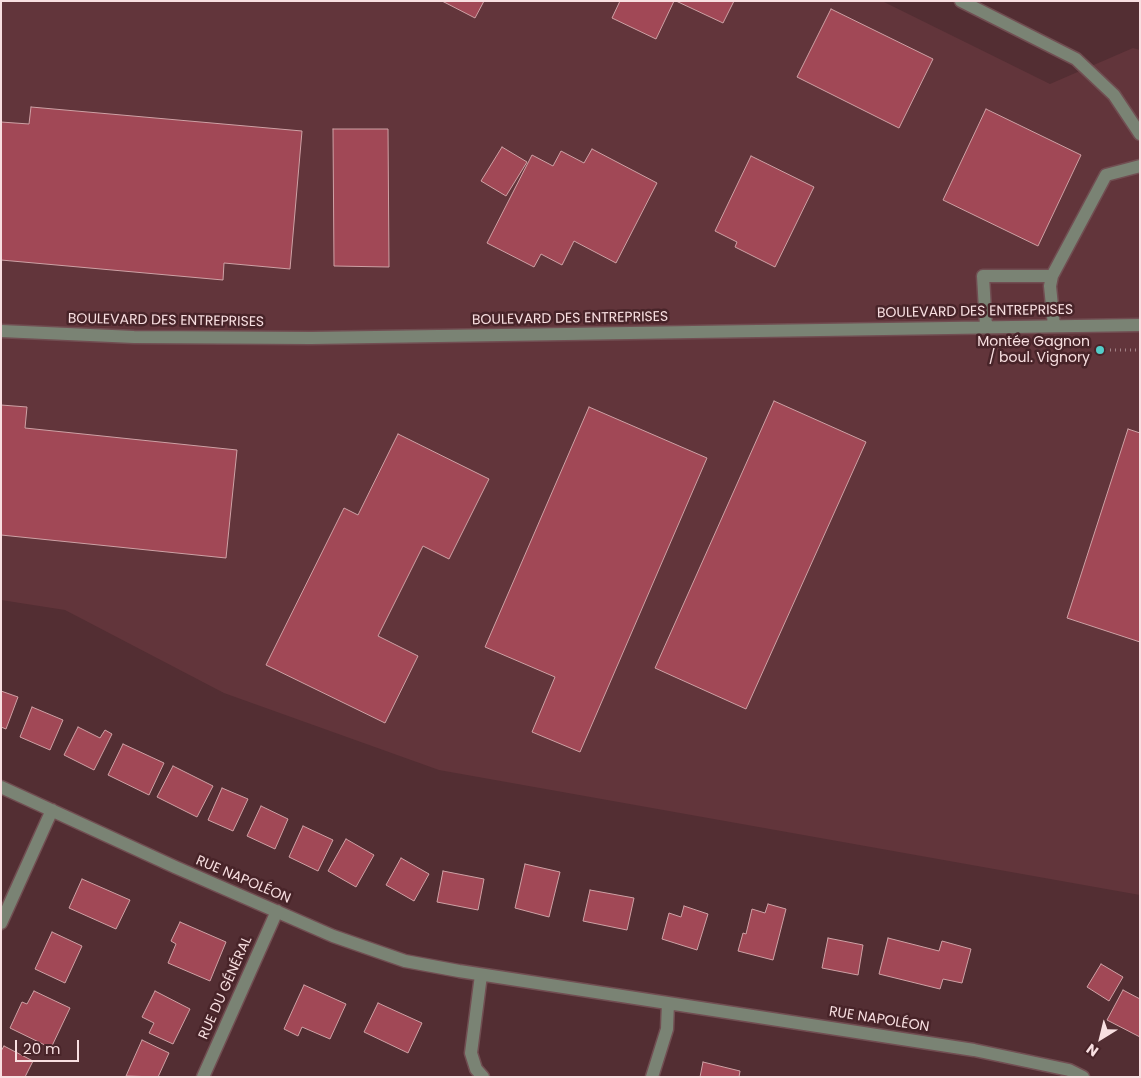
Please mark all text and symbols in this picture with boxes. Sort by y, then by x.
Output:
street label: BOULEVARD DES ENTREPRISES [877,302,1073,322]
street label: BOULEVARD DES ENTREPRISES [472,309,668,329]
street label: BOULEVARD DES ENTREPRISES [68,311,264,331]
place label: Montée Gagnon / boul. Vignory [977,334,1090,367]
marker: Montée Gagnon / boul. Vignory [1094,344,1106,356]
street label: RUE NAPOLÉON [193,852,293,908]
street label: RUE DU GÉNÉRAL [196,934,256,1042]
street label: RUE NAPOLÉON [828,1004,930,1036]
north arrow [1076,1013,1126,1063]
scale bar [18,1030,81,1062]
text: 20 m [23,1038,61,1059]
text: N [1082,1039,1102,1061]

